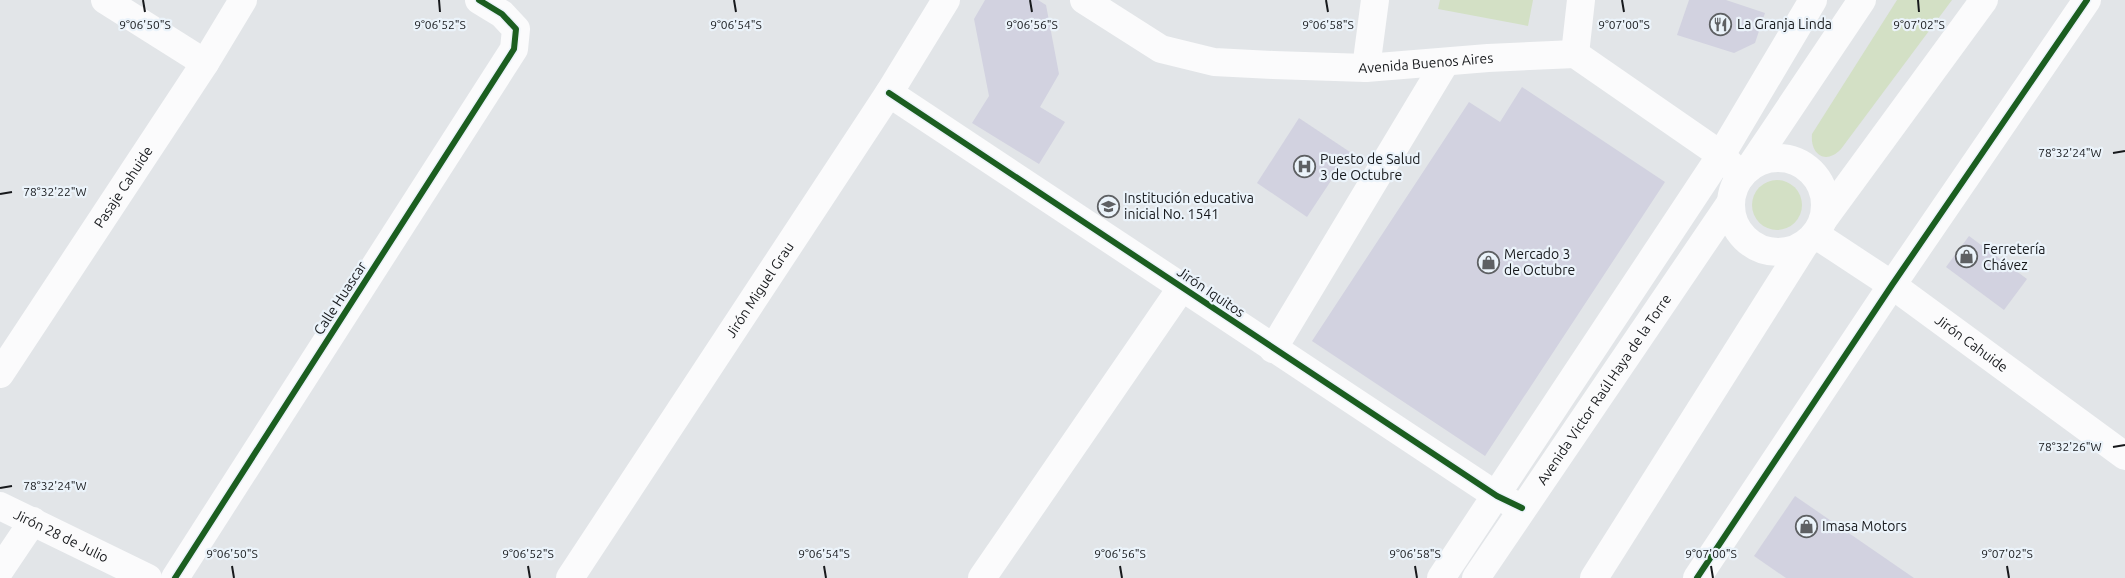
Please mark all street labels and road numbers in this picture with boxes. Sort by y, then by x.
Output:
street label: Avenida Buenos Aires [1358,50,1494,76]
street label: Pasaje Cahuide [91,143,156,231]
street label: Jirón Miguel Grau [722,239,797,341]
street label: Calle Huascar [310,258,370,338]
street label: Jirón Iquitos [1174,264,1248,320]
street label: Avenida Victor Raúl Haya de la Torre [1534,291,1674,488]
street label: Jirón Cahuide [1932,311,2011,375]
street label: Jirón 28 de Julio [11,506,111,566]

